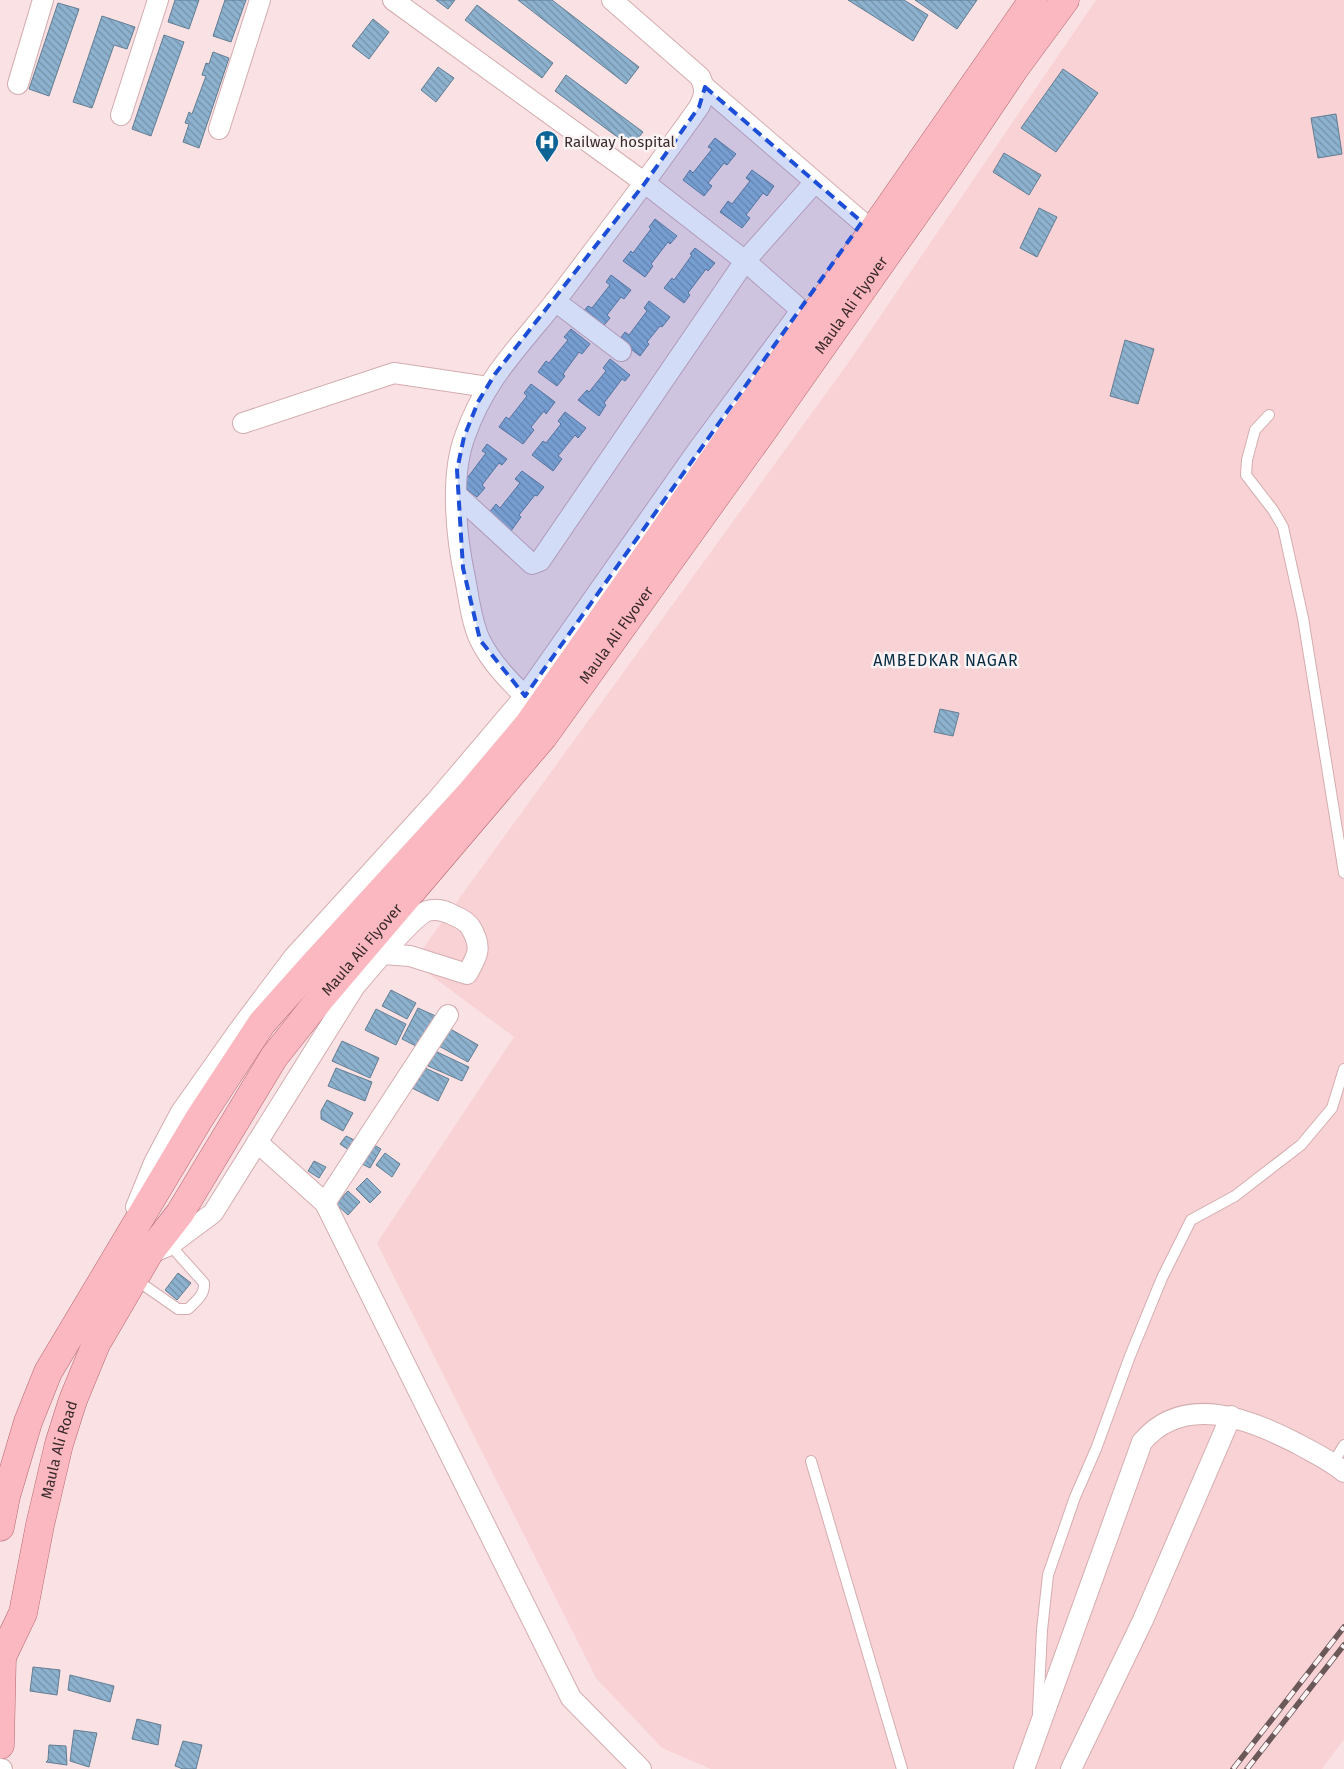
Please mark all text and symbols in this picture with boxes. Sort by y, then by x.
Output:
hospital icon: Railway hospital [534,129,560,163]
place label: Railway hospital [564,133,676,151]
street label: Maula Ali Flyover [811,253,892,357]
street label: Maula Ali Flyover [575,583,657,687]
district label: AMBEDKAR NAGAR [873,651,1019,670]
street label: Maula Ali Flyover [318,900,406,999]
street label: Maula Ali Road [37,1398,81,1501]

